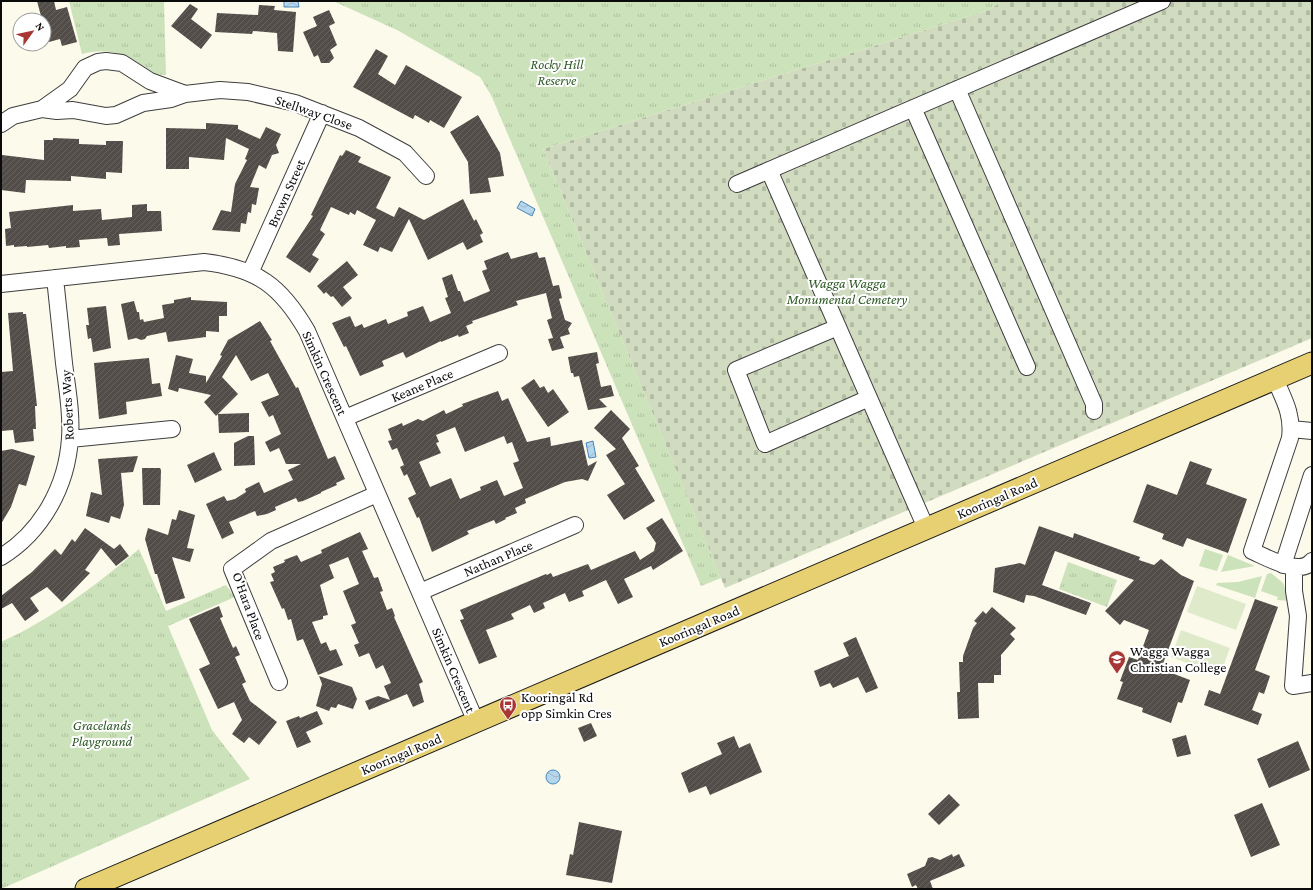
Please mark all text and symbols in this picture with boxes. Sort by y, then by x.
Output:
north arrow [12,12,52,52]
text: N [33,20,48,33]
park label: Rocky Hill Reserve [531,56,584,88]
street label: Stellway Close [273,91,355,133]
street label: Brown Street [264,156,308,229]
park label: Wagga Wagga Monumental Cemetery [786,275,907,307]
street label: Simkin Crescent [299,328,351,418]
street label: Keane Place [389,365,455,405]
street label: Roberts Way [57,369,77,441]
street label: Kooringal Road [954,474,1040,522]
street label: Nathan Place [461,536,535,580]
street label: O'Hara Place [229,570,269,642]
street label: Kooringal Road [656,602,742,650]
street label: Simkin Crescent [429,625,479,715]
place label: Wagga Wagga Christian College [1130,643,1226,675]
school or university icon: Wagga Wagga Christian College [1107,649,1127,674]
place label: Kooringal Rd opp Simkin Cres [521,689,612,721]
bus stop icon: Kooringal Rd opp Simkin Cres [498,695,518,720]
park label: Gracelands Playground [72,717,133,749]
street label: Kooringal Road [358,730,444,778]

